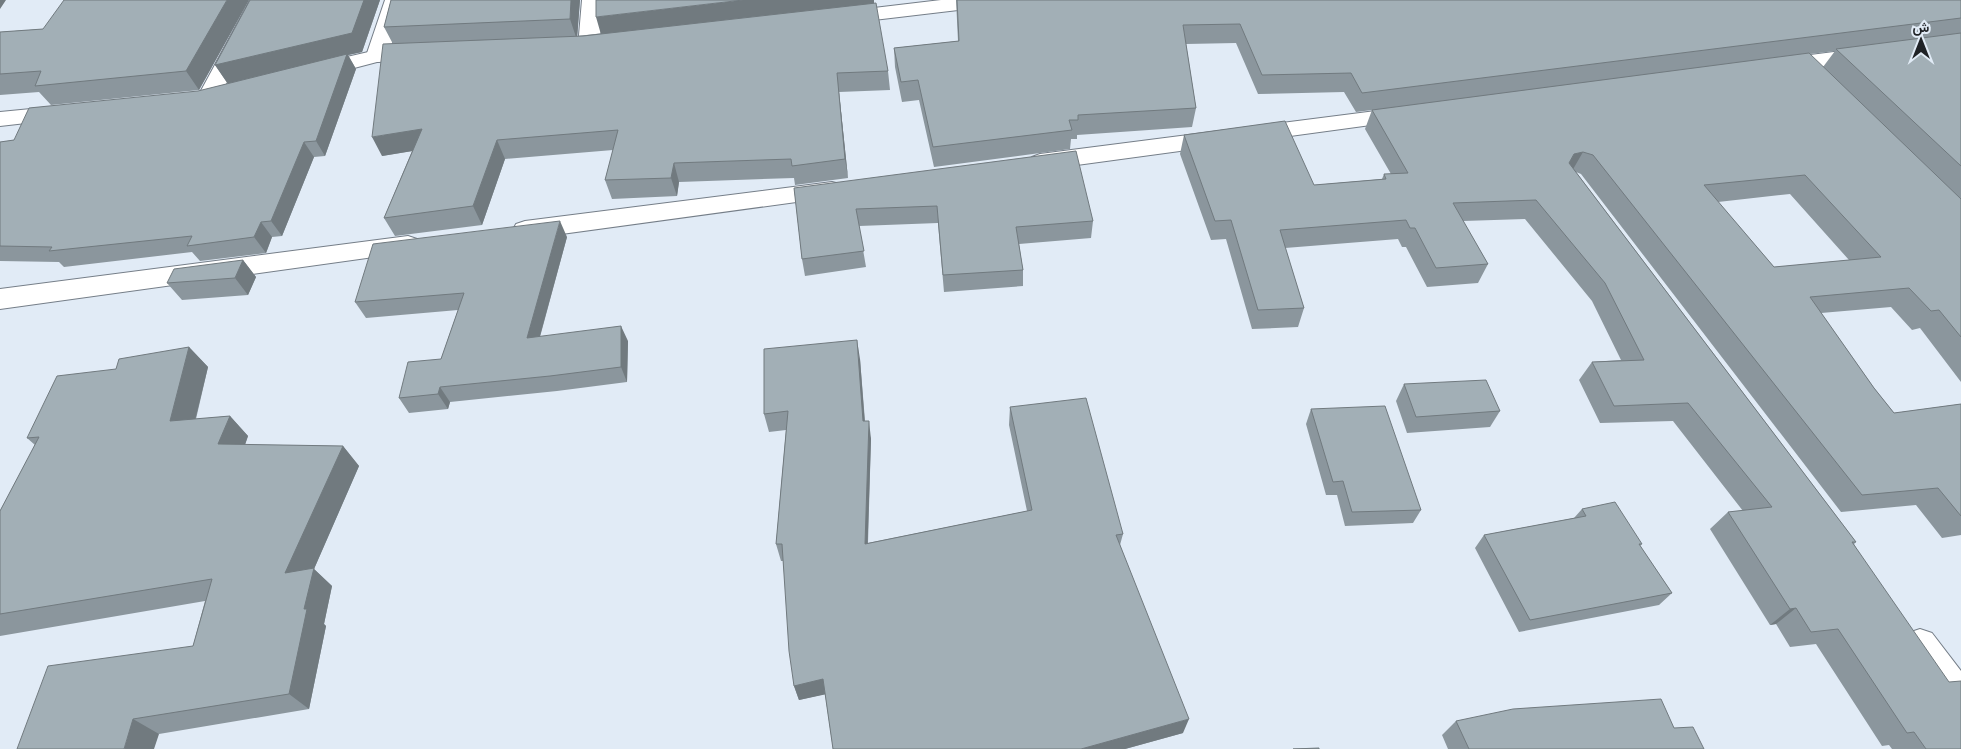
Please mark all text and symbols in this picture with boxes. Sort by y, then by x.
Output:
north arrow [1896,15,1946,65]
text: ش [1913,19,1930,36]

